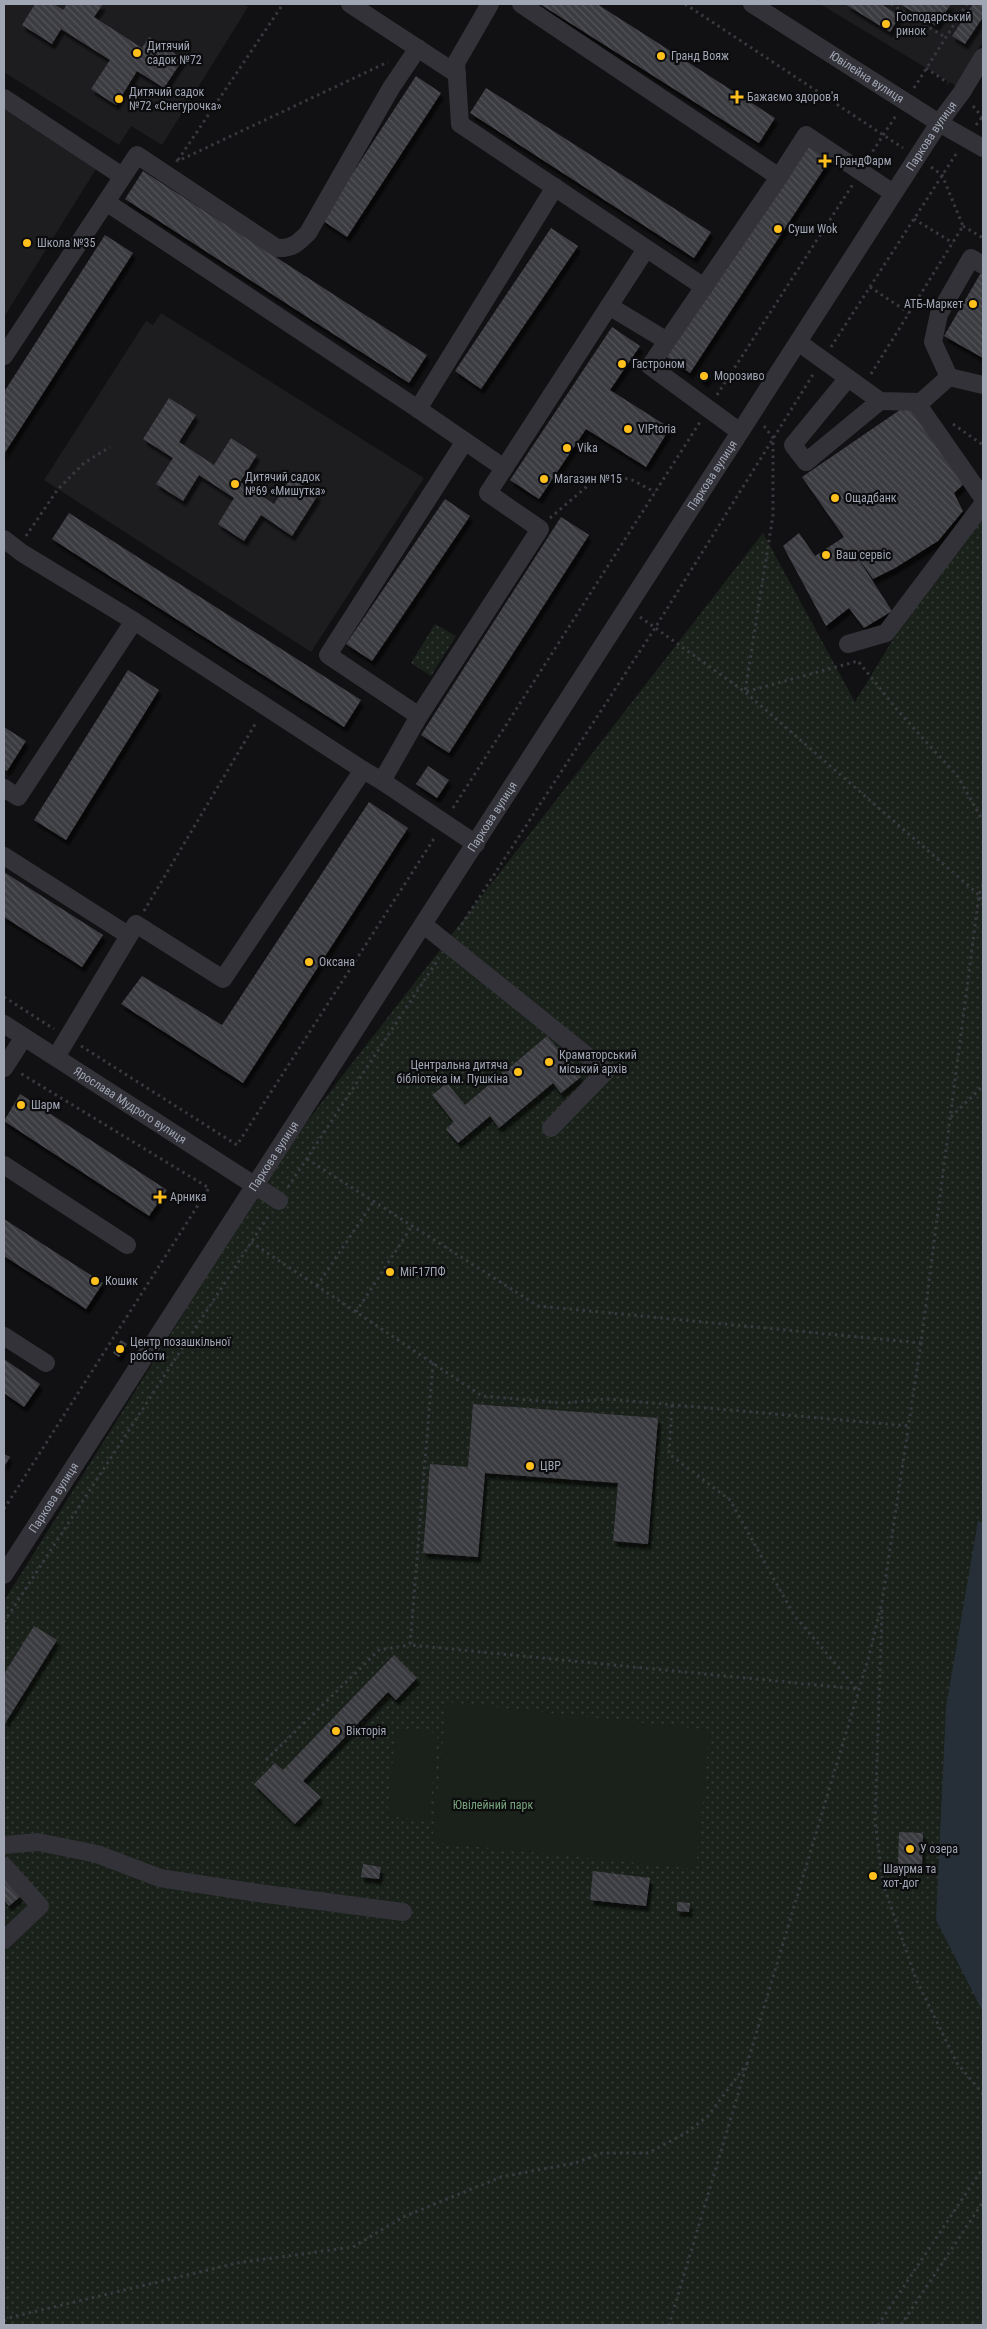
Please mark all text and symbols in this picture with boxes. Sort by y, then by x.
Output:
place label: Господарський ринок [896,10,971,38]
marker: Господарський ринок [880,18,892,30]
place label: Дитячий садок №72 [147,39,202,67]
marker: Дитячий садок №72 [131,47,143,59]
street label: Ювілейна вулиця [827,48,907,106]
place label: Гранд Вояж [671,49,729,63]
marker: Гранд Вояж [655,50,667,62]
place label: Дитячий садок №72 «Снегурочка» [129,85,221,113]
place label: Бажаємо здоров'я [747,90,839,104]
marker: Бажаємо здоров'я [731,91,743,103]
marker: Дитячий садок №72 «Снегурочка» [113,93,125,105]
street label: Паркова вулиця [903,99,960,173]
place label: ГрандФарм [835,154,891,168]
marker: ГрандФарм [819,155,831,167]
place label: Суши Wok [788,222,838,236]
marker: Суши Wok [772,223,784,235]
place label: Школа №35 [37,236,96,250]
marker: Школа №35 [21,237,33,249]
place label: АТБ-Маркет [904,297,963,311]
marker: АТБ-Маркет [967,298,979,310]
place label: Гастроном [632,357,685,371]
marker: Гастроном [616,358,628,370]
place label: Морозиво [714,369,765,383]
marker: Морозиво [698,370,710,382]
place label: VIPtoria [638,422,676,436]
marker: VIPtoria [622,423,634,435]
street label: Паркова вулиця [684,438,740,513]
place label: Vika [577,441,598,455]
marker: Vika [561,442,573,454]
place label: Дитячий садок №69 «Мишутка» [245,470,326,498]
place label: Магазин №15 [554,472,622,486]
marker: Магазин №15 [538,473,550,485]
marker: Дитячий садок №69 «Мишутка» [229,478,241,490]
place label: Ощадбанк [845,491,897,505]
marker: Ощадбанк [829,492,841,504]
place label: Ваш сервіс [836,548,891,562]
marker: Ваш сервіс [820,549,832,561]
street label: Паркова вулиця [465,779,520,854]
place label: Оксана [319,955,355,969]
marker: Оксана [303,956,315,968]
place label: Краматорський міський архів [559,1048,637,1076]
marker: Краматорський міський архів [543,1056,555,1068]
place label: Центральна дитяча бібліотека ім. Пушкіна [397,1058,508,1086]
street label: Ярослава Мудрого вулиця [71,1064,189,1147]
marker: Центральна дитяча бібліотека ім. Пушкіна [512,1066,524,1078]
place label: Шарм [31,1098,60,1112]
marker: Шарм [15,1099,27,1111]
street label: Паркова вулиця [246,1119,301,1194]
place label: Арника [170,1190,207,1204]
marker: Арника [154,1191,166,1203]
place label: МіГ-17ПФ [400,1265,446,1279]
marker: МіГ-17ПФ [384,1266,396,1278]
place label: Кошик [105,1274,138,1288]
marker: Кошик [89,1275,101,1287]
place label: Центр позашкільної роботи [130,1335,231,1363]
marker: Центр позашкільної роботи [114,1343,126,1355]
place label: ЦВР [540,1459,561,1473]
street label: Паркова вулиця [26,1460,81,1535]
marker: ЦВР [524,1460,536,1472]
place label: Вікторія [346,1724,386,1738]
marker: Вікторія [330,1725,342,1737]
park label: Ювілейний парк [453,1798,533,1812]
place label: У озера [920,1842,958,1856]
marker: У озера [904,1843,916,1855]
place label: Шаурма та хот-дог [883,1862,937,1890]
marker: Шаурма та хот-дог [867,1870,879,1882]

